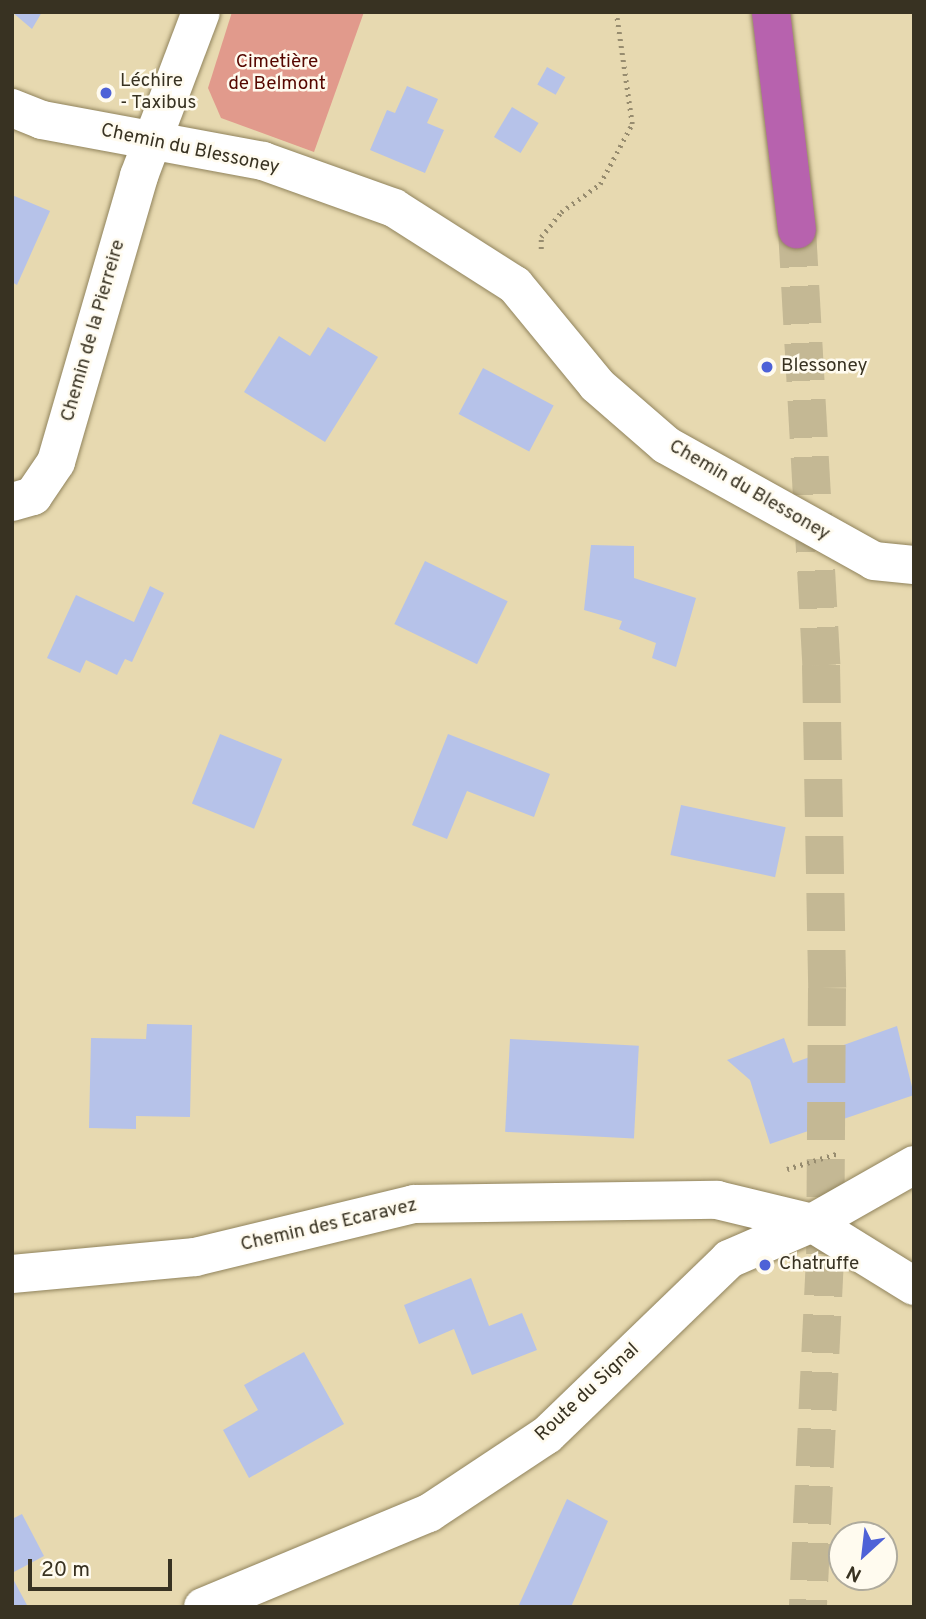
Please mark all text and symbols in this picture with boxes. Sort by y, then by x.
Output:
park label: Cimetière de Belmont [228,52,326,96]
place label: Léchire - Taxibus [120,71,197,115]
marker: Léchire - Taxibus [98,85,114,101]
street label: Chemin du Blessoney [99,120,281,180]
street label: Chemin de la Pierreire [57,237,131,425]
place label: Blessoney [781,356,867,378]
marker: Blessoney [759,359,775,375]
street label: Chemin du Blessoney [664,436,834,546]
street label: Chemin des Ecaravez [239,1195,419,1257]
place label: Chatruffe [779,1254,859,1276]
marker: Chatruffe [757,1257,773,1273]
street label: Route du Signal [531,1339,645,1447]
north arrow [828,1521,898,1591]
scale bar [32,1546,175,1590]
text: 20 m [41,1557,90,1584]
text: N [843,1559,866,1587]

